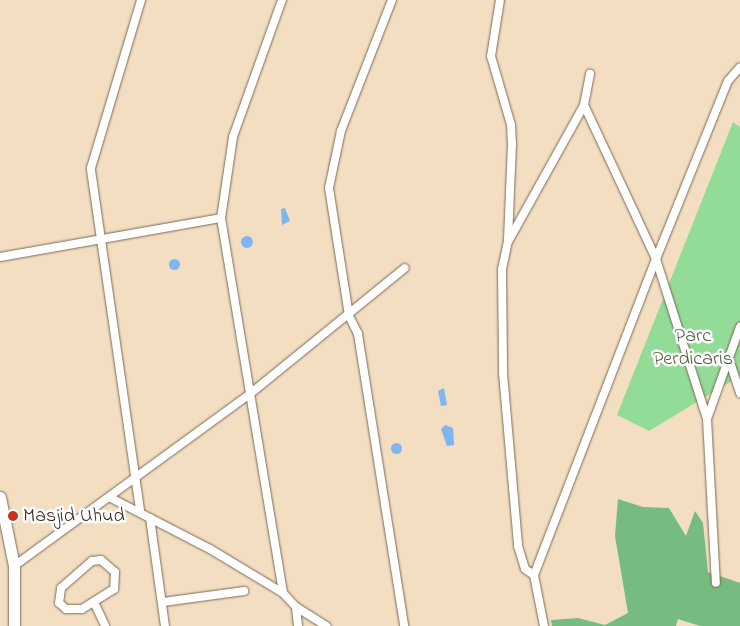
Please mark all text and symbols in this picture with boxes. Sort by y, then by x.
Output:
park label: Parc Perdicaris [653,325,733,372]
place label: Masjid Uhud [23,504,125,528]
marker: Masjid Uhud [7,510,19,522]

